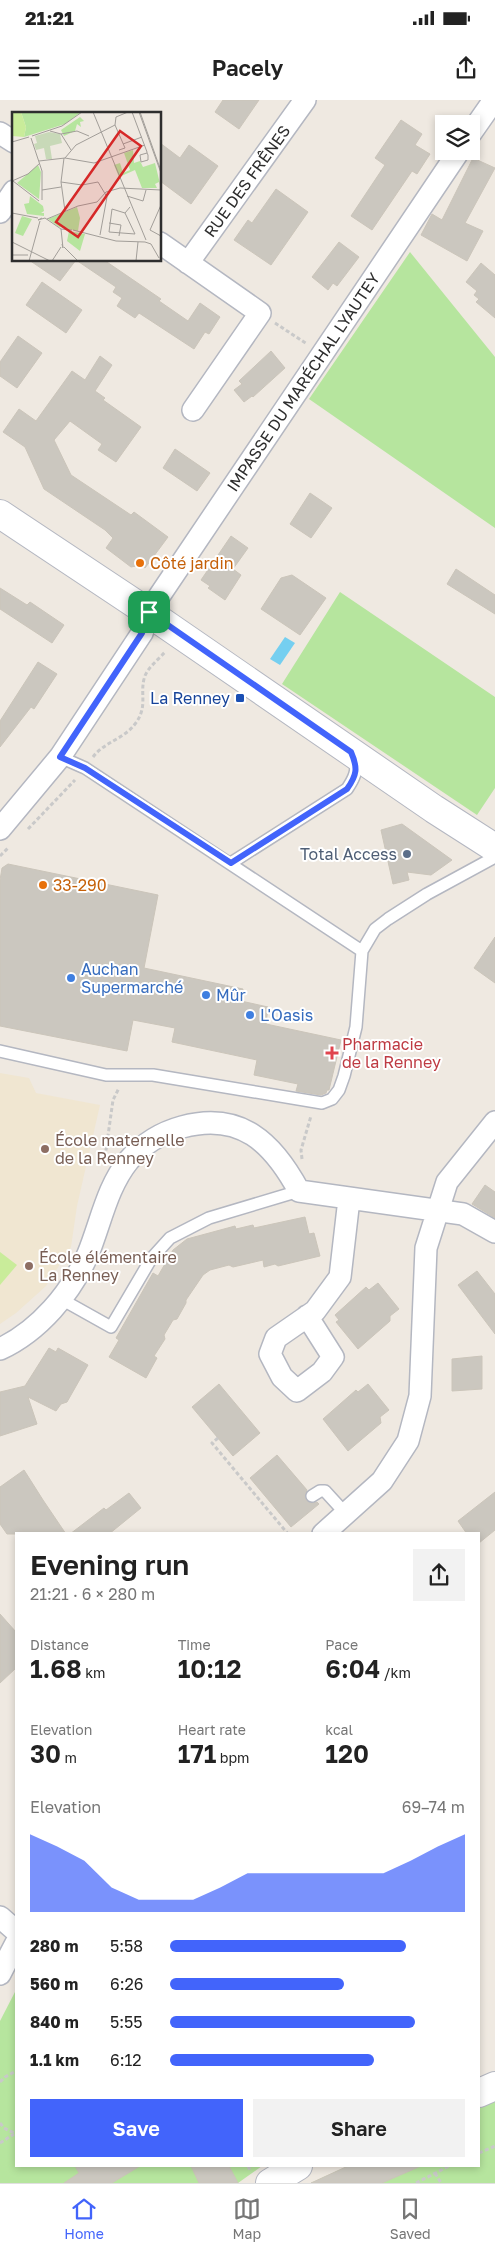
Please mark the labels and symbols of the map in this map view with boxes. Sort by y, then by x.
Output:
inset map [12,112,161,261]
street label: RUE DES FRÊNES [200,121,294,241]
street label: IMPASSE DU MARÉCHAL LYAUTEY [222,268,384,495]
place label: Côté jardin [150,553,234,573]
marker: Côté jardin [134,557,146,569]
pin [128,591,170,633]
place label: La Renney [150,688,230,708]
marker: La Renney [234,692,246,704]
place label: Total Access [300,844,397,864]
marker: Total Access [401,848,413,860]
place label: 33-290 [53,875,107,895]
marker: 33-290 [37,879,49,891]
place label: Auchan Supermarché [81,959,183,997]
marker: Auchan Supermarché [65,972,77,984]
place label: Mûr [216,985,246,1005]
marker: Mûr [200,989,212,1001]
place label: L'Oasis [260,1005,313,1025]
marker: L'Oasis [244,1009,256,1021]
place label: Pharmacie de la Renney [342,1034,441,1072]
marker: Pharmacie de la Renney [326,1047,338,1059]
place label: École maternelle de la Renney [55,1130,185,1168]
marker: École maternelle de la Renney [39,1143,51,1155]
place label: École élémentaire La Renney [39,1247,177,1285]
marker: École élémentaire La Renney [23,1260,35,1272]

